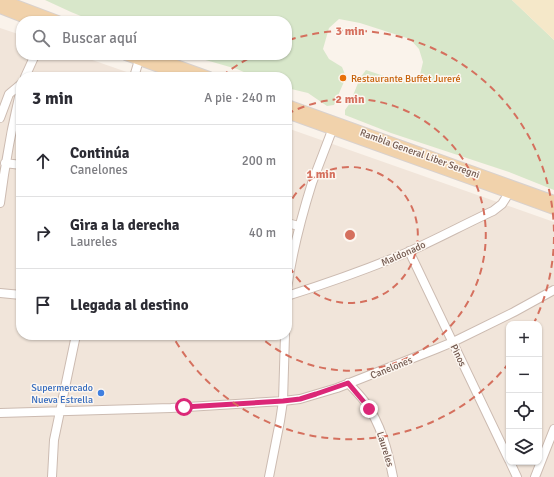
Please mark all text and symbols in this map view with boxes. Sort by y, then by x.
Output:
search box [16,16,292,60]
text: 3 min [336,24,365,39]
icon: search [30,27,52,49]
text: Buscar aquí [62,29,137,47]
marker: Restaurante Buffet Jureré [338,73,348,83]
place label: Restaurante Buffet Jureré [351,73,461,85]
text: 3 min [32,88,73,109]
text: A pie · 240 m [204,90,276,106]
text: 2 min [336,92,365,107]
street label: Rambla General Liber Seregni [358,127,481,181]
text: Continúa [70,144,129,162]
icon: ahead [32,150,54,172]
text: 200 m [242,153,276,169]
text: Canelones [70,162,128,178]
text: 1 min [307,167,336,182]
text: Gira a la derecha [70,216,180,234]
icon: right [32,222,54,244]
text: 40 m [249,225,276,241]
centre of rings [343,228,357,242]
text: Laureles [70,234,117,250]
street label: Maldonado [379,239,428,269]
icon: arrive [32,294,54,316]
text: Llegada al destino [70,296,189,314]
map controls [506,321,542,465]
button: + [506,321,542,357]
street label: Pinos [448,342,469,369]
street label: Canelones [369,354,415,382]
button: − [506,357,542,393]
place label: Supermercado Nueva Estrella [31,382,93,406]
marker: Supermercado Nueva Estrella [96,388,106,398]
button: locate [506,393,542,429]
route start [175,398,193,416]
route end [360,400,378,418]
button: layers [506,429,542,465]
street label: Laureles [374,430,396,469]

